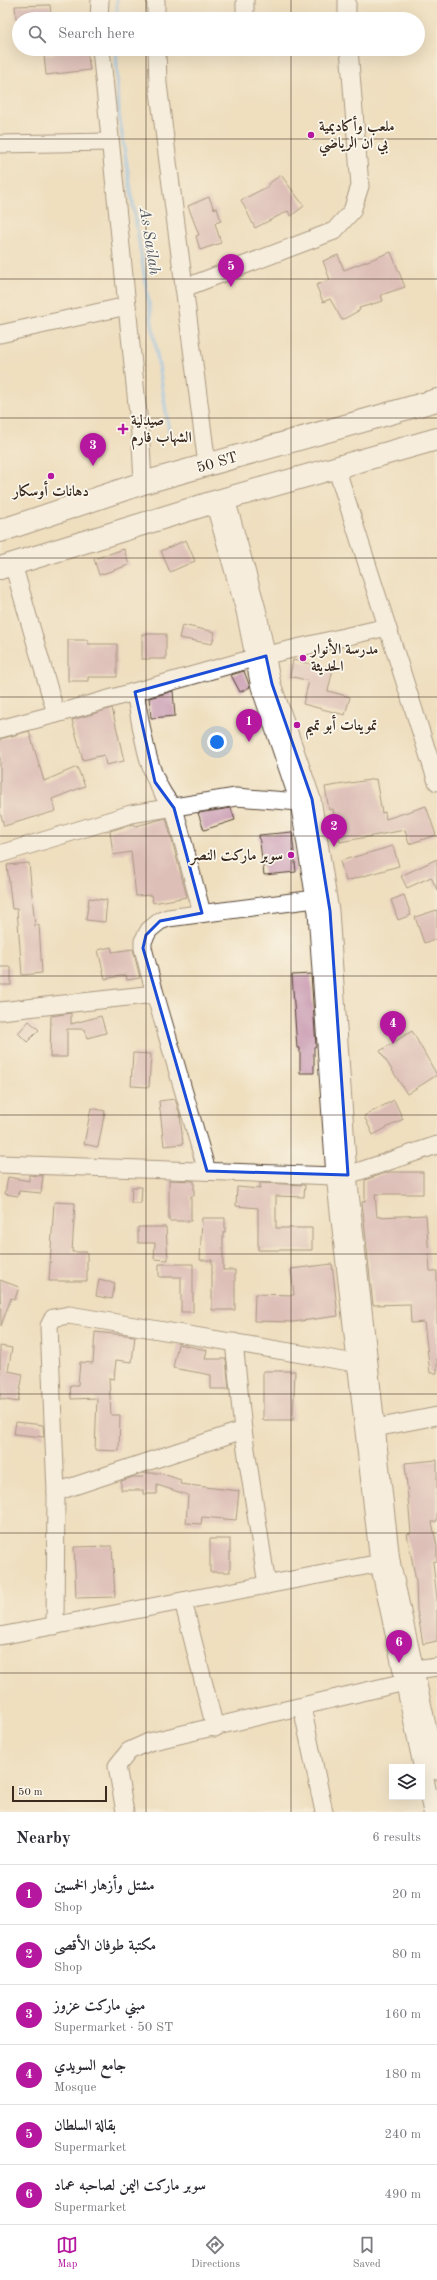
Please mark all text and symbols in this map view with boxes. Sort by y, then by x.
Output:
search box [12,12,425,56]
icon: search [26,23,48,45]
text: Search here [58,27,135,42]
place label: ملعب وأكاديمية بي ان الرياضي [319,115,395,157]
marker: ملعب وأكاديمية بي ان الرياضي [306,130,316,140]
water label: As Sailah [136,205,162,276]
pin: 5 [218,254,244,287]
place label: صيدلية الشهاب فارم [131,413,192,450]
marker: صيدلية الشهاب فارم [118,424,128,434]
pin: 3 [80,433,106,466]
street label: 50 ST [195,450,239,476]
marker: دهانات أوسكار [46,471,56,481]
place label: دهانات أوسكار [11,480,89,500]
place label: مدرسة الأنوار الحديثة [309,638,379,676]
marker: مدرسة الأنوار الحديثة [298,653,308,663]
pin: 1 [236,709,262,742]
place label: تموينات أبو تميم [305,714,377,740]
marker: تموينات أبو تميم [292,720,302,730]
your location [207,732,227,752]
pin: 2 [321,814,347,847]
place label: سوبر ماركت النصر [189,848,283,866]
marker: سوبر ماركت النصر [286,850,296,860]
pin: 4 [380,1011,406,1044]
pin: 6 [386,1630,412,1663]
map controls [389,1764,425,1800]
button: layers [389,1764,425,1800]
scale bar [12,1784,107,1803]
text: 50 m [18,1787,43,1798]
text: Nearby [16,1830,71,1847]
text: 6 results [372,1831,421,1844]
text: مشتل وأزهار الخمسين [54,1879,155,1894]
text: 1 [25,1888,33,1901]
text: 20 m [392,1888,421,1901]
text: Shop [54,1901,82,1914]
text: مكتبة طوفان الأقصى [54,1939,156,1954]
text: 2 [25,1948,33,1961]
text: 80 m [392,1948,421,1961]
text: Shop [54,1961,82,1974]
text: مبني ماركت عزوز [54,1999,145,2014]
text: 3 [25,2008,33,2021]
text: 160 m [384,2008,421,2021]
text: Supermarket · 50 ST [54,2021,173,2034]
text: جامع السويدي [54,2059,126,2074]
text: 4 [25,2068,33,2081]
text: 180 m [384,2068,421,2081]
text: Mosque [54,2081,96,2094]
text: بقالة السلطان [54,2119,116,2134]
text: 5 [25,2128,33,2141]
text: 240 m [384,2128,421,2141]
text: Supermarket [54,2141,126,2154]
text: سوبر ماركت اليمن لصاحبه عماد [54,2179,206,2194]
text: 6 [25,2188,33,2201]
text: 490 m [384,2188,421,2201]
text: Supermarket [54,2201,126,2214]
tab: Map [56,2234,78,2272]
tab: Directions [191,2234,240,2272]
tab: Saved [353,2234,381,2272]

